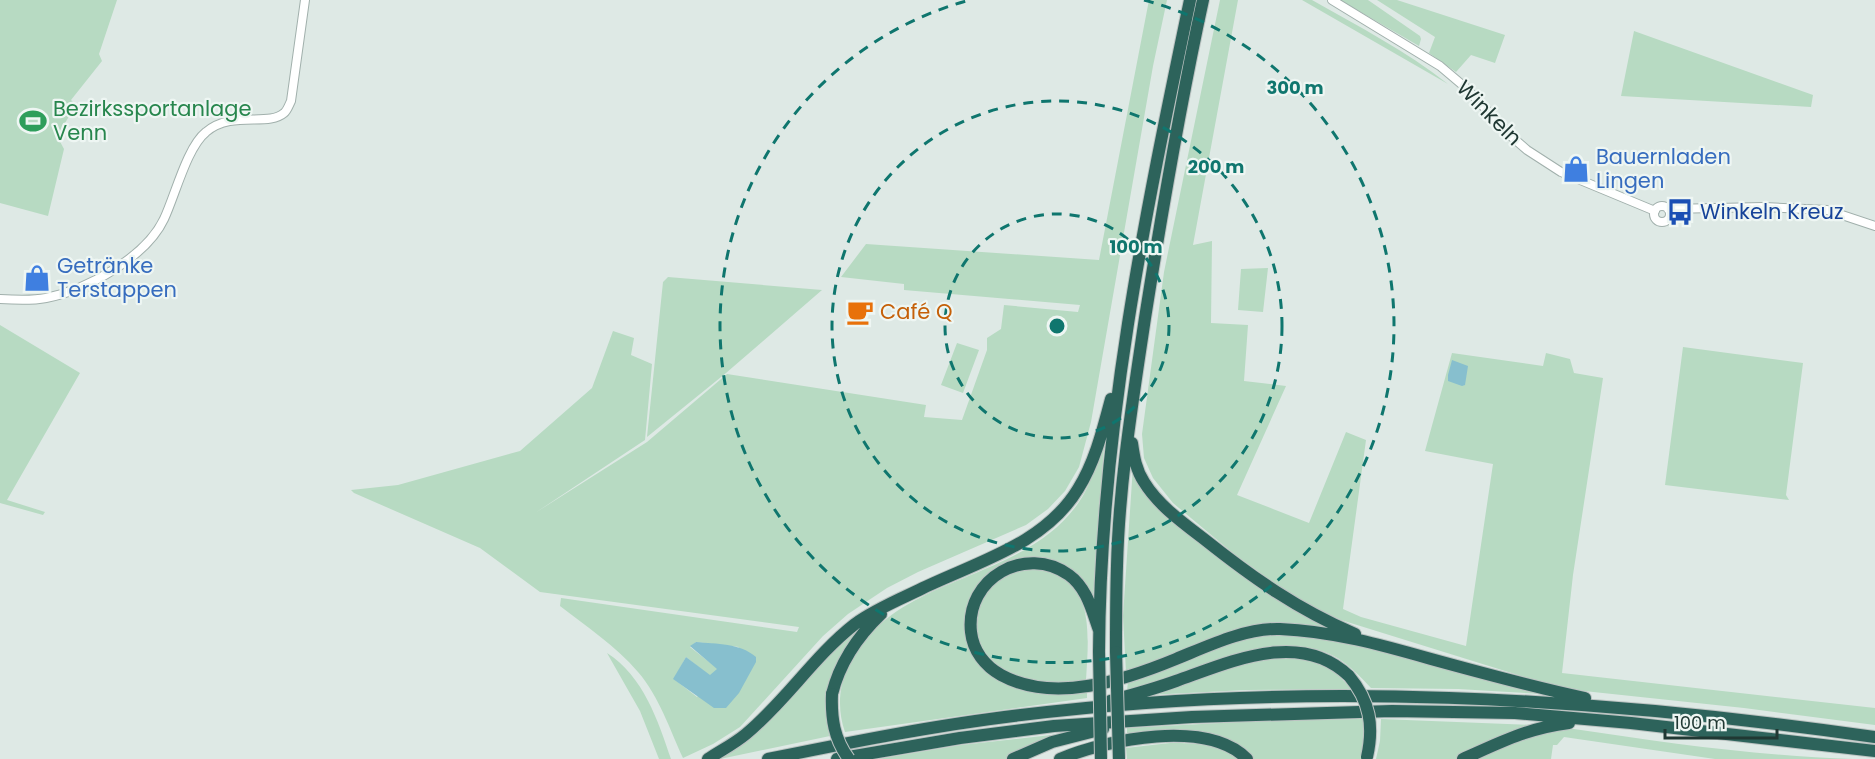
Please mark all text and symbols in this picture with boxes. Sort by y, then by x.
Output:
street label: Winkeln [1450,74,1528,152]
text: 300 m [1266,75,1324,100]
place label: Bezirkssportanlage Venn [53,94,252,147]
sports icon: Bezirkssportanlage Venn [18,106,48,136]
place label: Bauernladen Lingen [1596,142,1731,195]
text: 200 m [1188,154,1244,179]
shop icon: Bauernladen Lingen [1561,154,1591,184]
bus stop icon: Winkeln Kreuz [1665,197,1695,227]
place label: Winkeln Kreuz [1700,197,1844,226]
text: 100 m [1109,234,1163,259]
place label: Getränke Terstappen [57,251,177,304]
shop icon: Getränke Terstappen [22,263,52,293]
cafe icon: Café Q [845,297,875,327]
place label: Café Q [880,297,953,326]
centre of rings [1047,316,1067,336]
scale bar [1665,702,1778,740]
text: 100 m [1674,710,1726,735]

